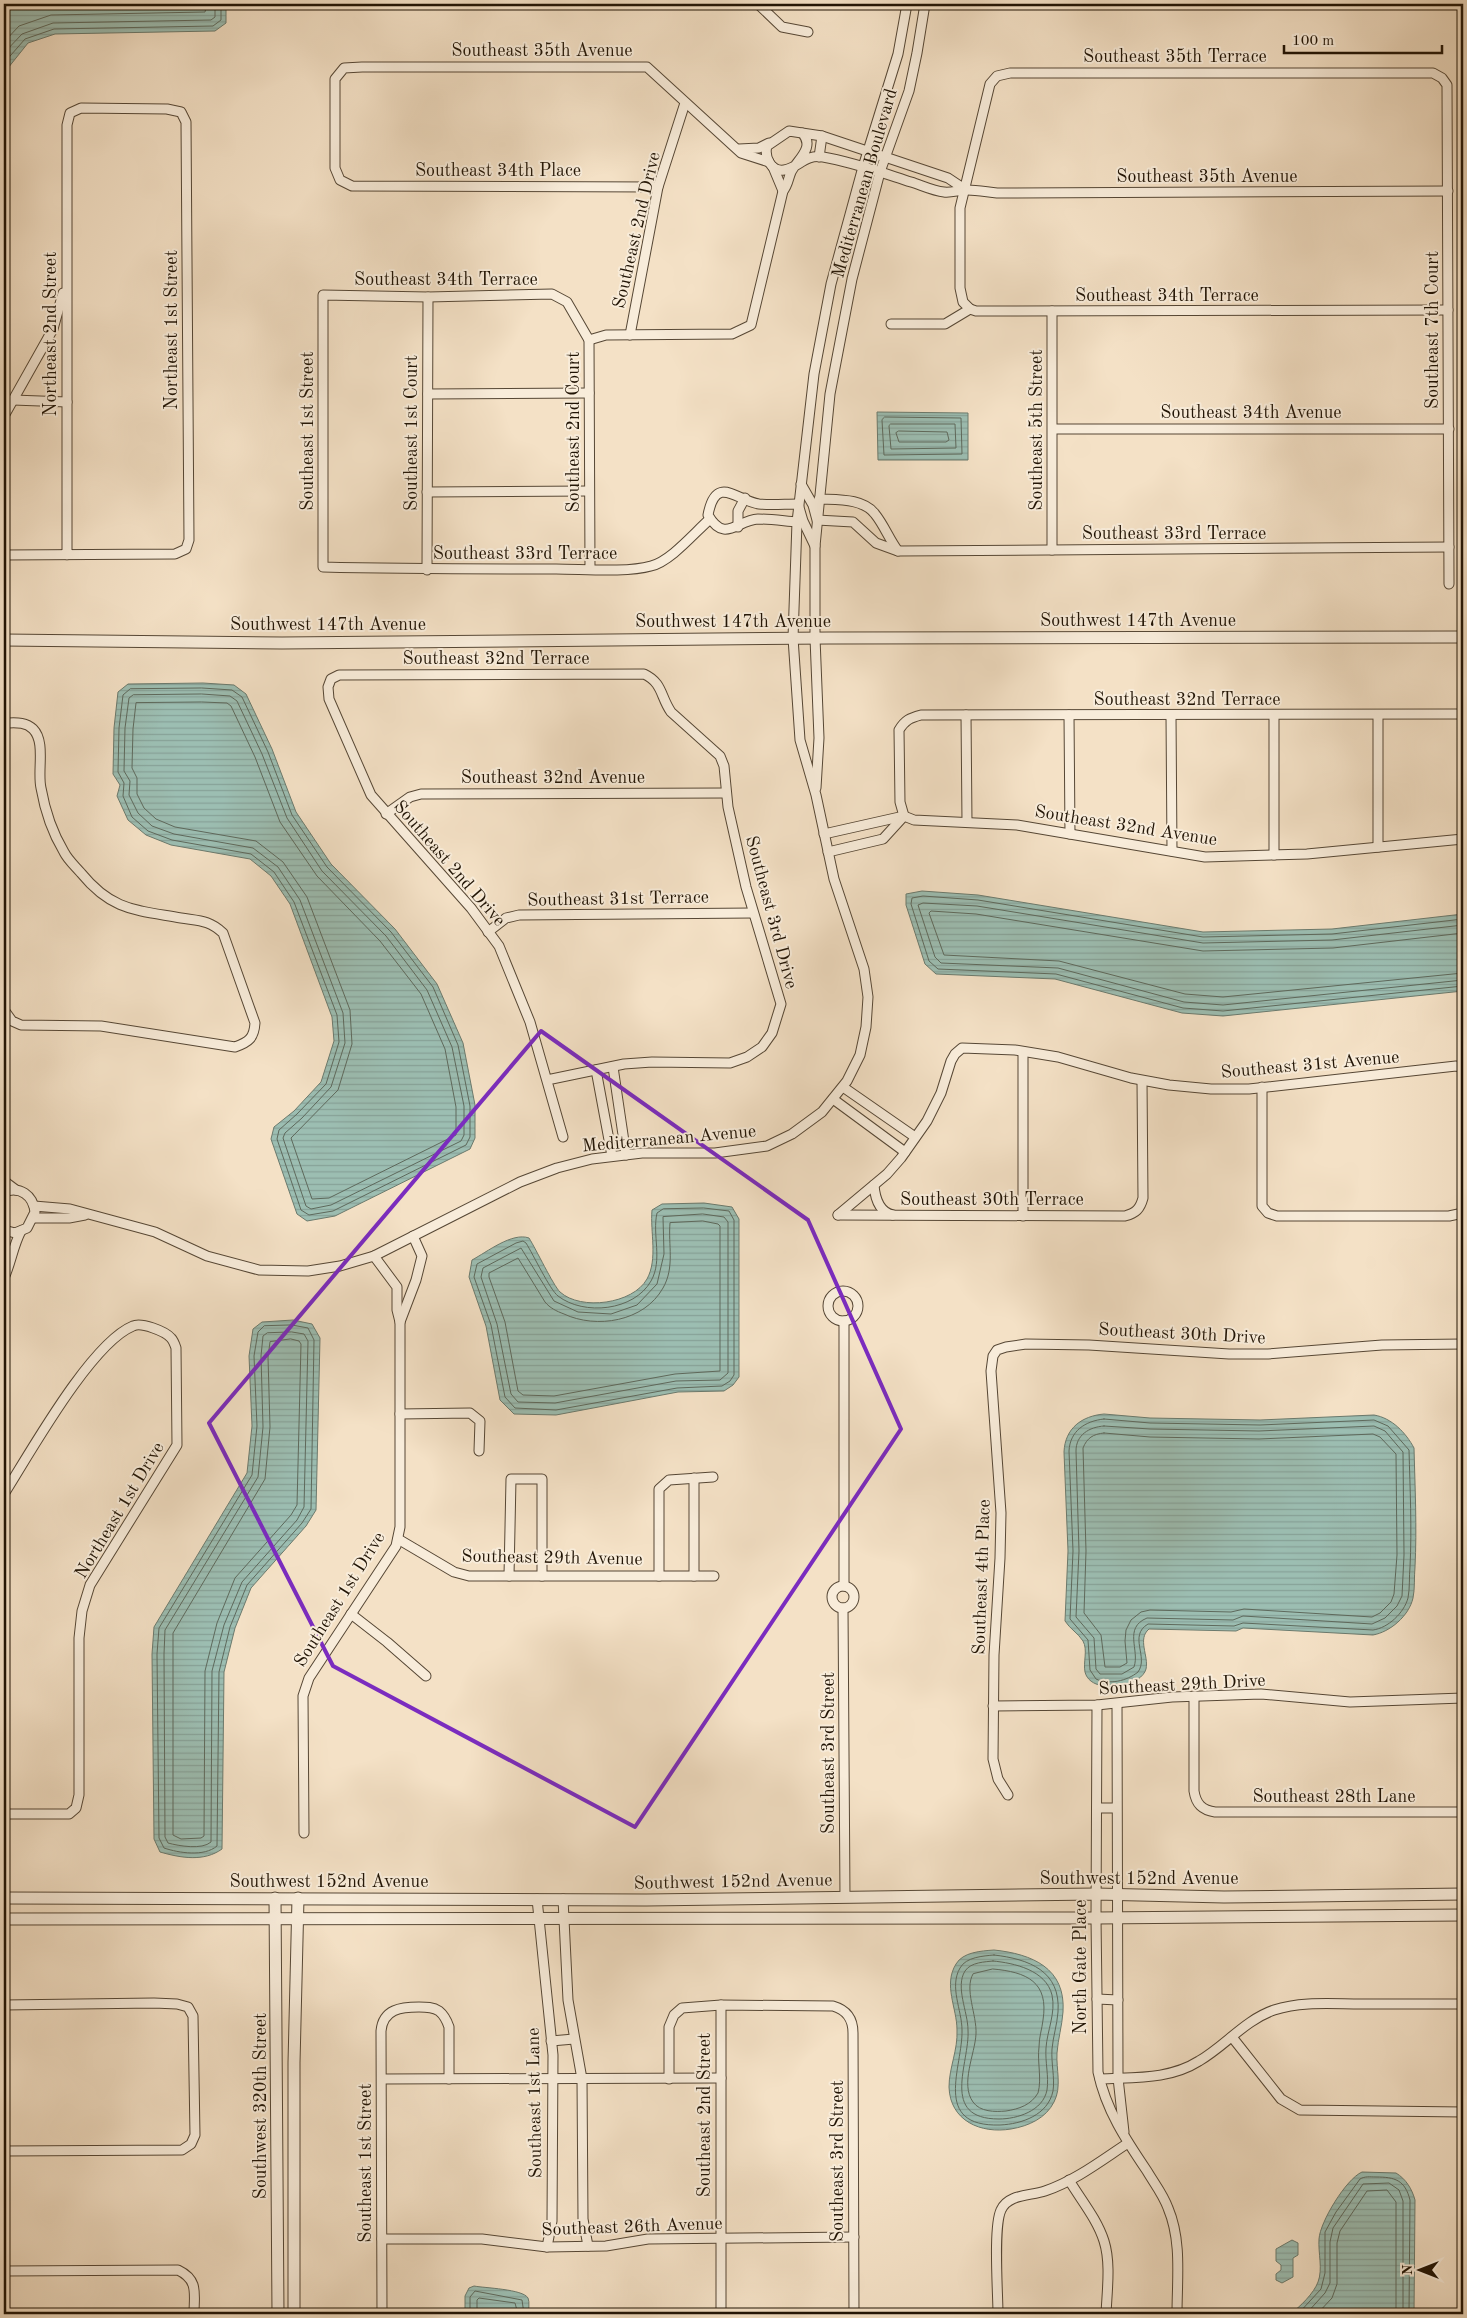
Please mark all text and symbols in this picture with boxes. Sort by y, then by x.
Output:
scale bar [1284,22,1442,54]
text: 100 m [1292,34,1334,49]
street label: Southeast 35th Avenue [451,42,633,60]
street label: Southeast 35th Terrace [1083,48,1267,66]
street label: Mediterranean Boulevard [829,86,901,280]
street label: Southeast 2nd Drive [610,150,664,310]
street label: Southeast 34th Place [415,162,581,180]
street label: Southeast 35th Avenue [1116,168,1298,186]
street label: Northeast 1st Street [163,250,181,410]
street label: Southeast 7th Court [1424,251,1442,409]
street label: Northeast 2nd Street [42,252,60,416]
street label: Southeast 34th Terrace [354,271,538,289]
street label: Southeast 34th Terrace [1075,287,1259,305]
street label: Southeast 5th Street [1028,349,1046,511]
street label: Southeast 1st Street [299,351,317,511]
street label: Southeast 2nd Court [565,352,583,513]
street label: Southeast 1st Court [403,355,421,511]
street label: Southeast 34th Avenue [1160,404,1342,422]
street label: Southeast 33rd Terrace [1082,525,1266,543]
street label: Southeast 33rd Terrace [433,545,617,563]
street label: Southwest 147th Avenue [1040,612,1236,630]
street label: Southwest 147th Avenue [635,613,831,631]
street label: Southwest 147th Avenue [230,616,426,634]
street label: Southeast 32nd Terrace [403,650,589,668]
street label: Southeast 32nd Terrace [1094,691,1280,709]
street label: Southeast 32nd Avenue [461,769,645,787]
street label: Southeast 2nd Drive [390,797,509,930]
street label: Southeast 32nd Avenue [1033,803,1218,849]
street label: Southeast 3rd Drive [742,834,800,991]
street label: Southeast 31st Terrace [527,888,709,910]
street label: Southeast 31st Avenue [1220,1048,1400,1082]
street label: Mediterranean Avenue [581,1122,757,1156]
street label: Southeast 30th Terrace [900,1191,1084,1209]
street label: Southeast 30th Drive [1098,1321,1266,1347]
street label: Northeast 1st Drive [72,1439,168,1582]
street label: Southeast 4th Place [970,1499,994,1655]
street label: Southeast 1st Drive [291,1529,389,1670]
street label: Southeast 29th Avenue [461,1547,643,1569]
street label: Southeast 3rd Street [820,1672,838,1834]
street label: Southeast 29th Drive [1098,1672,1266,1698]
street label: Southeast 28th Lane [1252,1788,1416,1806]
street label: Southwest 152nd Avenue [1040,1870,1238,1888]
street label: Southwest 152nd Avenue [633,1871,833,1893]
street label: Southwest 152nd Avenue [230,1873,428,1891]
street label: North Gate Place [1072,1900,1090,2034]
street label: Southwest 320th Street [252,2013,270,2199]
street label: Southeast 1st Lane [525,2028,545,2178]
street label: Southeast 2nd Street [696,2033,714,2197]
street label: Southeast 3rd Street [829,2080,847,2242]
street label: Southeast 1st Street [357,2083,375,2243]
street label: Southeast 26th Avenue [541,2215,723,2239]
north arrow [1394,2246,1444,2296]
text: N [1401,2264,1415,2275]

